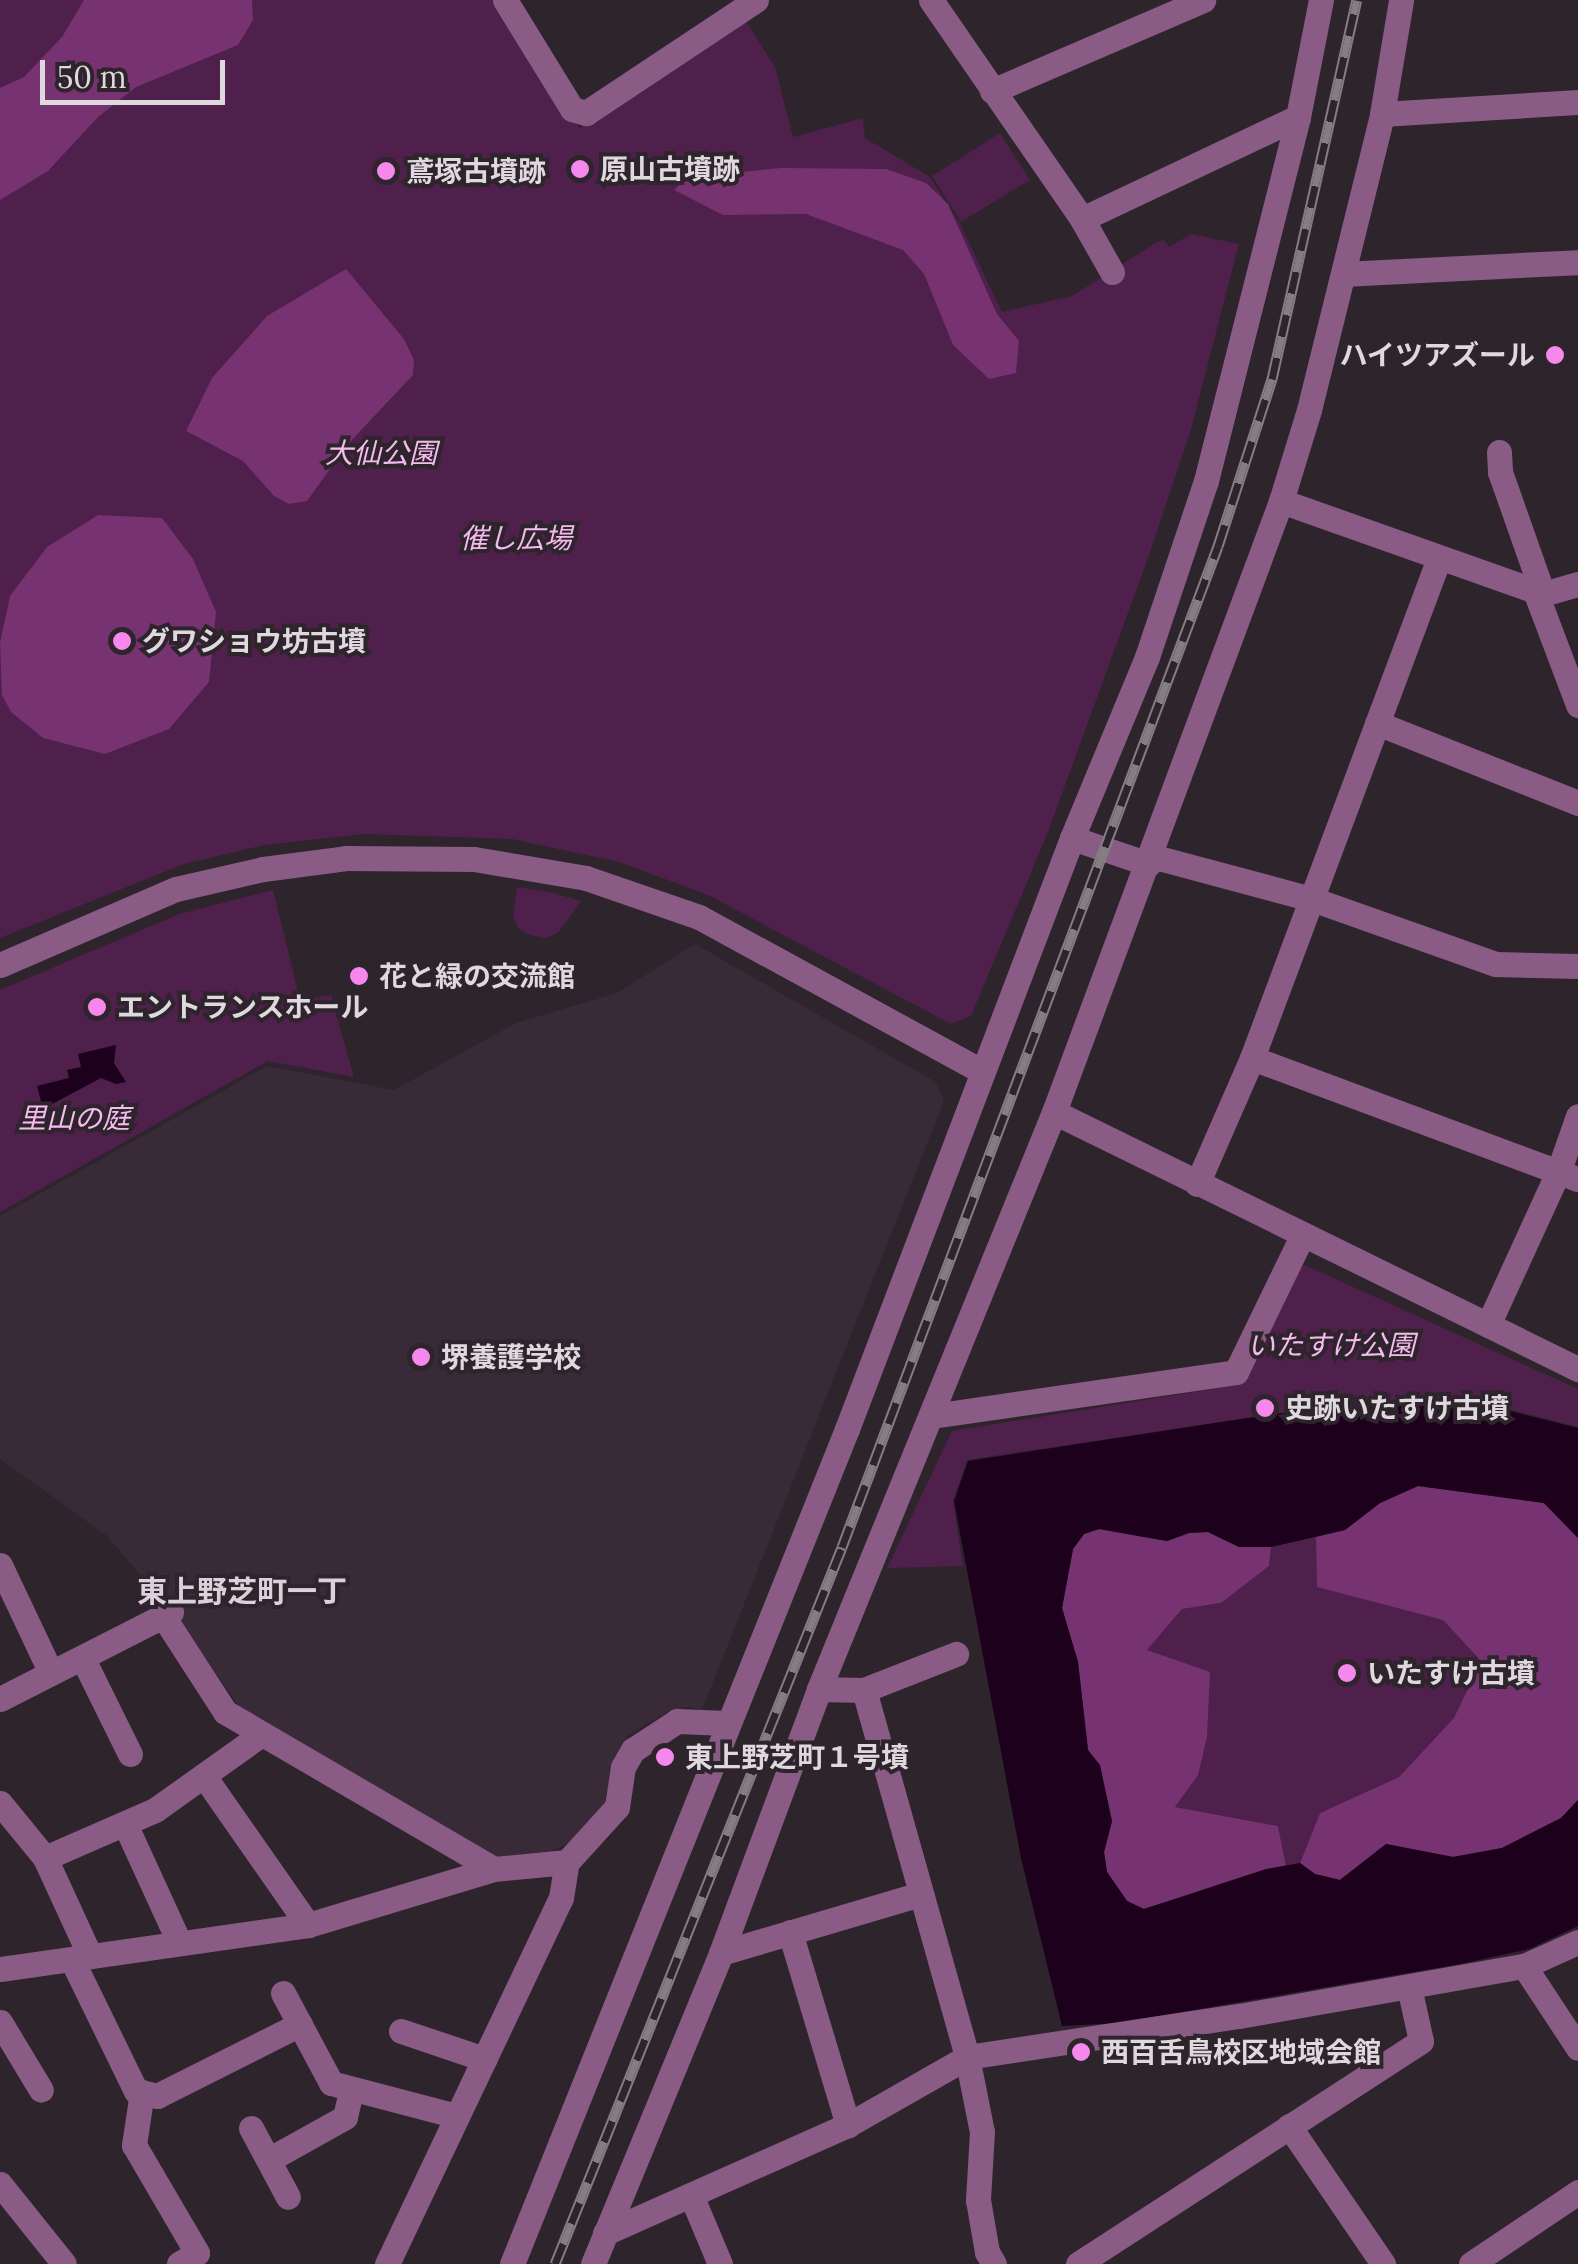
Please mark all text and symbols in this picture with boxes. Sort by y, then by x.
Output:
scale bar [45,40,230,102]
text: 50 m [57,58,127,96]
place label: 原山古墳跡 [600,152,740,186]
place label: 鳶塚古墳跡 [406,154,546,188]
marker: 原山古墳跡 [569,158,591,180]
marker: 鳶塚古墳跡 [375,160,397,182]
place label: ハイツアズール [1339,338,1535,372]
marker: ハイツアズール [1544,344,1566,366]
park label: 大仙公園 [325,436,437,470]
park label: 催し広場 [460,521,572,555]
place label: グワショウ坊古墳 [142,624,366,658]
marker: グワショウ坊古墳 [111,630,133,652]
place label: 花と緑の交流館 [379,959,575,993]
marker: 花と緑の交流館 [348,965,370,987]
place label: エントランスホール [117,990,369,1024]
marker: エントランスホール [86,996,108,1018]
park label: 里山の庭 [18,1101,130,1135]
park label: いたすけ公園 [1247,1328,1415,1362]
place label: 堺養護学校 [441,1340,581,1374]
marker: 堺養護学校 [410,1346,432,1368]
place label: 史跡いたすけ古墳 [1285,1391,1509,1425]
marker: 史跡いたすけ古墳 [1254,1397,1276,1419]
district label: 東上野芝町一丁 [137,1573,347,1609]
place label: いたすけ古墳 [1367,1656,1535,1690]
marker: いたすけ古墳 [1336,1662,1358,1684]
place label: 東上野芝町１号墳 [685,1740,909,1774]
marker: 東上野芝町１号墳 [654,1746,676,1768]
place label: 西百舌鳥校区地域会館 [1101,2035,1381,2069]
marker: 西百舌鳥校区地域会館 [1070,2041,1092,2063]

